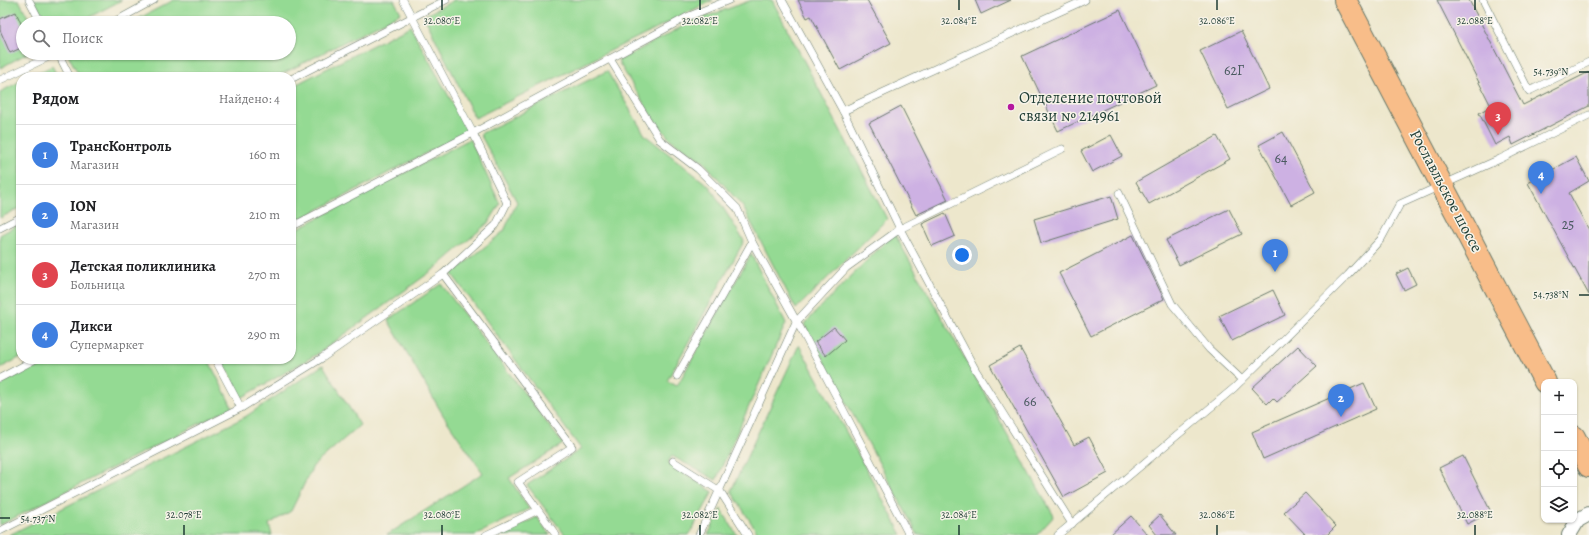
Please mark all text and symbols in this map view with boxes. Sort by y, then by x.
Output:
text: 32.080°E [424,14,460,27]
text: 32.082°E [682,14,718,27]
text: 32.084°E [941,14,977,27]
text: 32.086°E [1199,14,1235,27]
text: 32.088°E [1457,14,1493,27]
search box [16,16,296,60]
icon: search [30,27,52,49]
text: Поиск [62,28,103,48]
house number: 62Г [1224,61,1244,80]
text: 54.739°N [1534,65,1569,78]
text: Рядом [32,87,79,110]
place label: Отделение почтовой связи № 214961 [1019,87,1162,127]
text: Найдено: 4 [219,90,280,107]
marker: Отделение почтовой связи № 214961 [1006,102,1016,112]
pin: 3 [1485,102,1511,135]
street label: Рославльское шоссе [1404,126,1488,256]
text: ТрансКонтроль [70,136,171,156]
text: 1 [43,146,47,163]
text: 160 m [249,146,280,163]
house number: 64 [1275,149,1287,168]
text: Магазин [70,156,119,173]
pin: 4 [1528,161,1554,194]
text: ION [70,196,97,216]
text: 2 [42,206,48,223]
text: 210 m [249,206,280,223]
house number: 25 [1562,215,1574,234]
text: Магазин [70,216,119,233]
pin: 1 [1262,239,1288,272]
your location [952,245,972,265]
text: Детская поликлиника [70,256,216,276]
text: 3 [42,266,48,283]
text: 270 m [248,266,280,283]
text: Больница [70,276,125,293]
text: 54.738°N [1533,288,1569,301]
text: Дикси [70,316,112,336]
text: 4 [42,326,48,343]
text: 290 m [248,326,280,343]
text: Супермаркет [70,336,144,353]
map controls [1541,379,1577,523]
button: + [1541,379,1577,415]
pin: 2 [1328,384,1354,417]
house number: 66 [1024,392,1036,411]
button: − [1541,415,1577,451]
button: locate [1541,451,1577,487]
button: layers [1541,487,1577,523]
text: 32.078°E [166,508,202,521]
text: 32.080°E [424,508,460,521]
text: 32.082°E [682,508,718,521]
text: 32.084°E [941,508,977,521]
text: 32.086°E [1199,508,1235,521]
text: 32.088°E [1457,508,1493,521]
text: 54.737°N [21,512,55,525]

